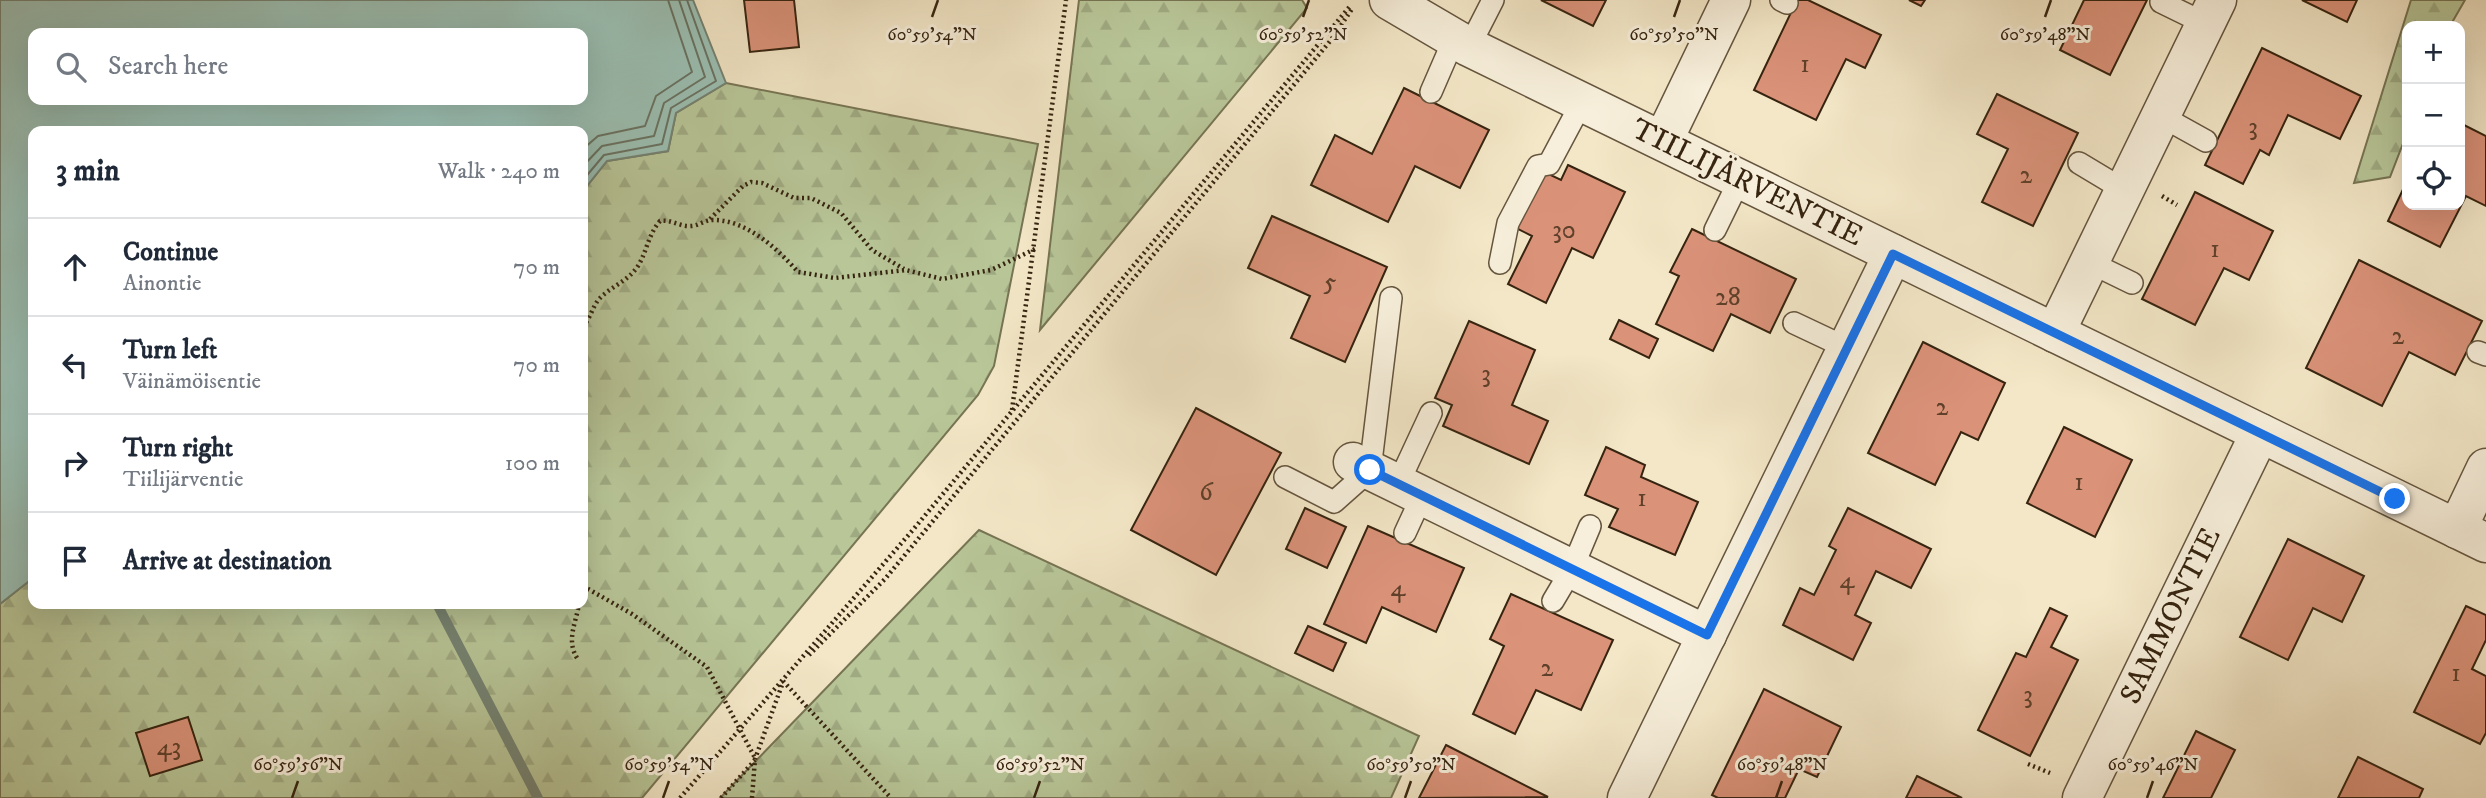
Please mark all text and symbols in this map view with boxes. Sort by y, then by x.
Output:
map controls [2402,21,2465,210]
button: + [2402,21,2465,84]
text: 60°59'54"N [887,24,977,46]
text: 60°59'52"N [1259,24,1348,46]
text: 60°59'50"N [1629,24,1719,46]
text: 60°59'48"N [2000,24,2090,46]
search box [28,28,588,105]
icon: search [52,48,90,86]
house number: 1 [1800,48,1810,81]
text: Search here [108,50,228,83]
button: − [2402,84,2465,147]
street label: TIILIJÄRVENTIE [1625,110,1869,255]
house number: 3 [2248,111,2258,144]
button: locate [2402,147,2465,210]
text: 3 min [56,153,120,190]
text: Walk · 240 m [438,157,560,186]
house number: 2 [2020,159,2033,192]
house number: 30 [1552,214,1576,247]
house number: 1 [2210,233,2220,266]
text: Continue [123,236,218,269]
icon: ahead [56,248,94,286]
text: 70 m [513,253,560,282]
house number: 5 [1324,266,1337,299]
text: Ainontie [123,269,201,298]
house number: 28 [1715,281,1741,314]
house number: 2 [2392,320,2405,353]
text: Turn left [123,334,217,367]
icon: left [56,346,94,384]
text: 70 m [513,351,560,380]
house number: 3 [1481,358,1491,391]
text: Väinämöisentie [123,367,261,396]
house number: 2 [1936,391,1949,424]
text: Turn right [123,432,233,465]
icon: right [56,444,94,482]
text: 100 m [505,449,560,478]
route start [1354,454,1385,485]
text: Tiilijärventie [123,465,243,494]
house number: 1 [2074,466,2084,499]
house number: 6 [1199,476,1214,509]
house number: 1 [1637,482,1647,515]
route end [2379,483,2410,514]
street label: SAMMONTIE [2112,522,2230,710]
icon: arrive [56,542,94,580]
text: Arrive at destination [123,545,332,578]
house number: 4 [1840,564,1856,597]
house number: 4 [1391,572,1407,605]
house number: 2 [1541,652,1554,685]
house number: 1 [2451,657,2461,690]
house number: 3 [2023,679,2033,712]
house number: 43 [157,731,181,764]
text: 60°59'56"N [253,754,343,776]
text: 60°59'54"N [624,754,714,776]
text: 60°59'52"N [996,754,1085,776]
text: 60°59'50"N [1366,754,1456,776]
text: 60°59'48"N [1737,754,1827,776]
text: 60°59'46"N [2108,754,2199,776]

